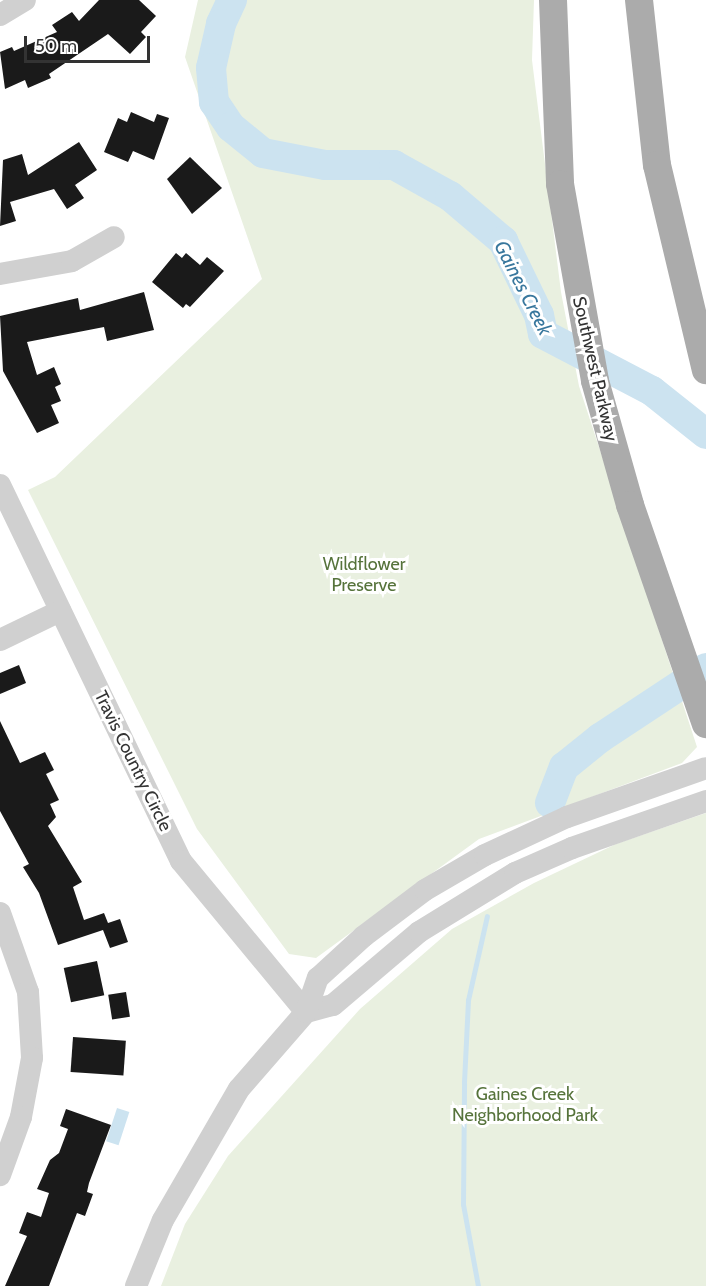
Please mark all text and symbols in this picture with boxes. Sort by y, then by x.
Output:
scale bar [27,24,153,62]
text: 50 m [35,35,77,57]
water label: Gaines Creek [489,237,557,339]
street label: Southwest Parkway [568,294,622,444]
park label: Wildflower Preserve [323,554,405,596]
street label: Travis Country Circle [90,687,176,835]
park label: Gaines Creek Neighborhood Park [452,1084,598,1126]

